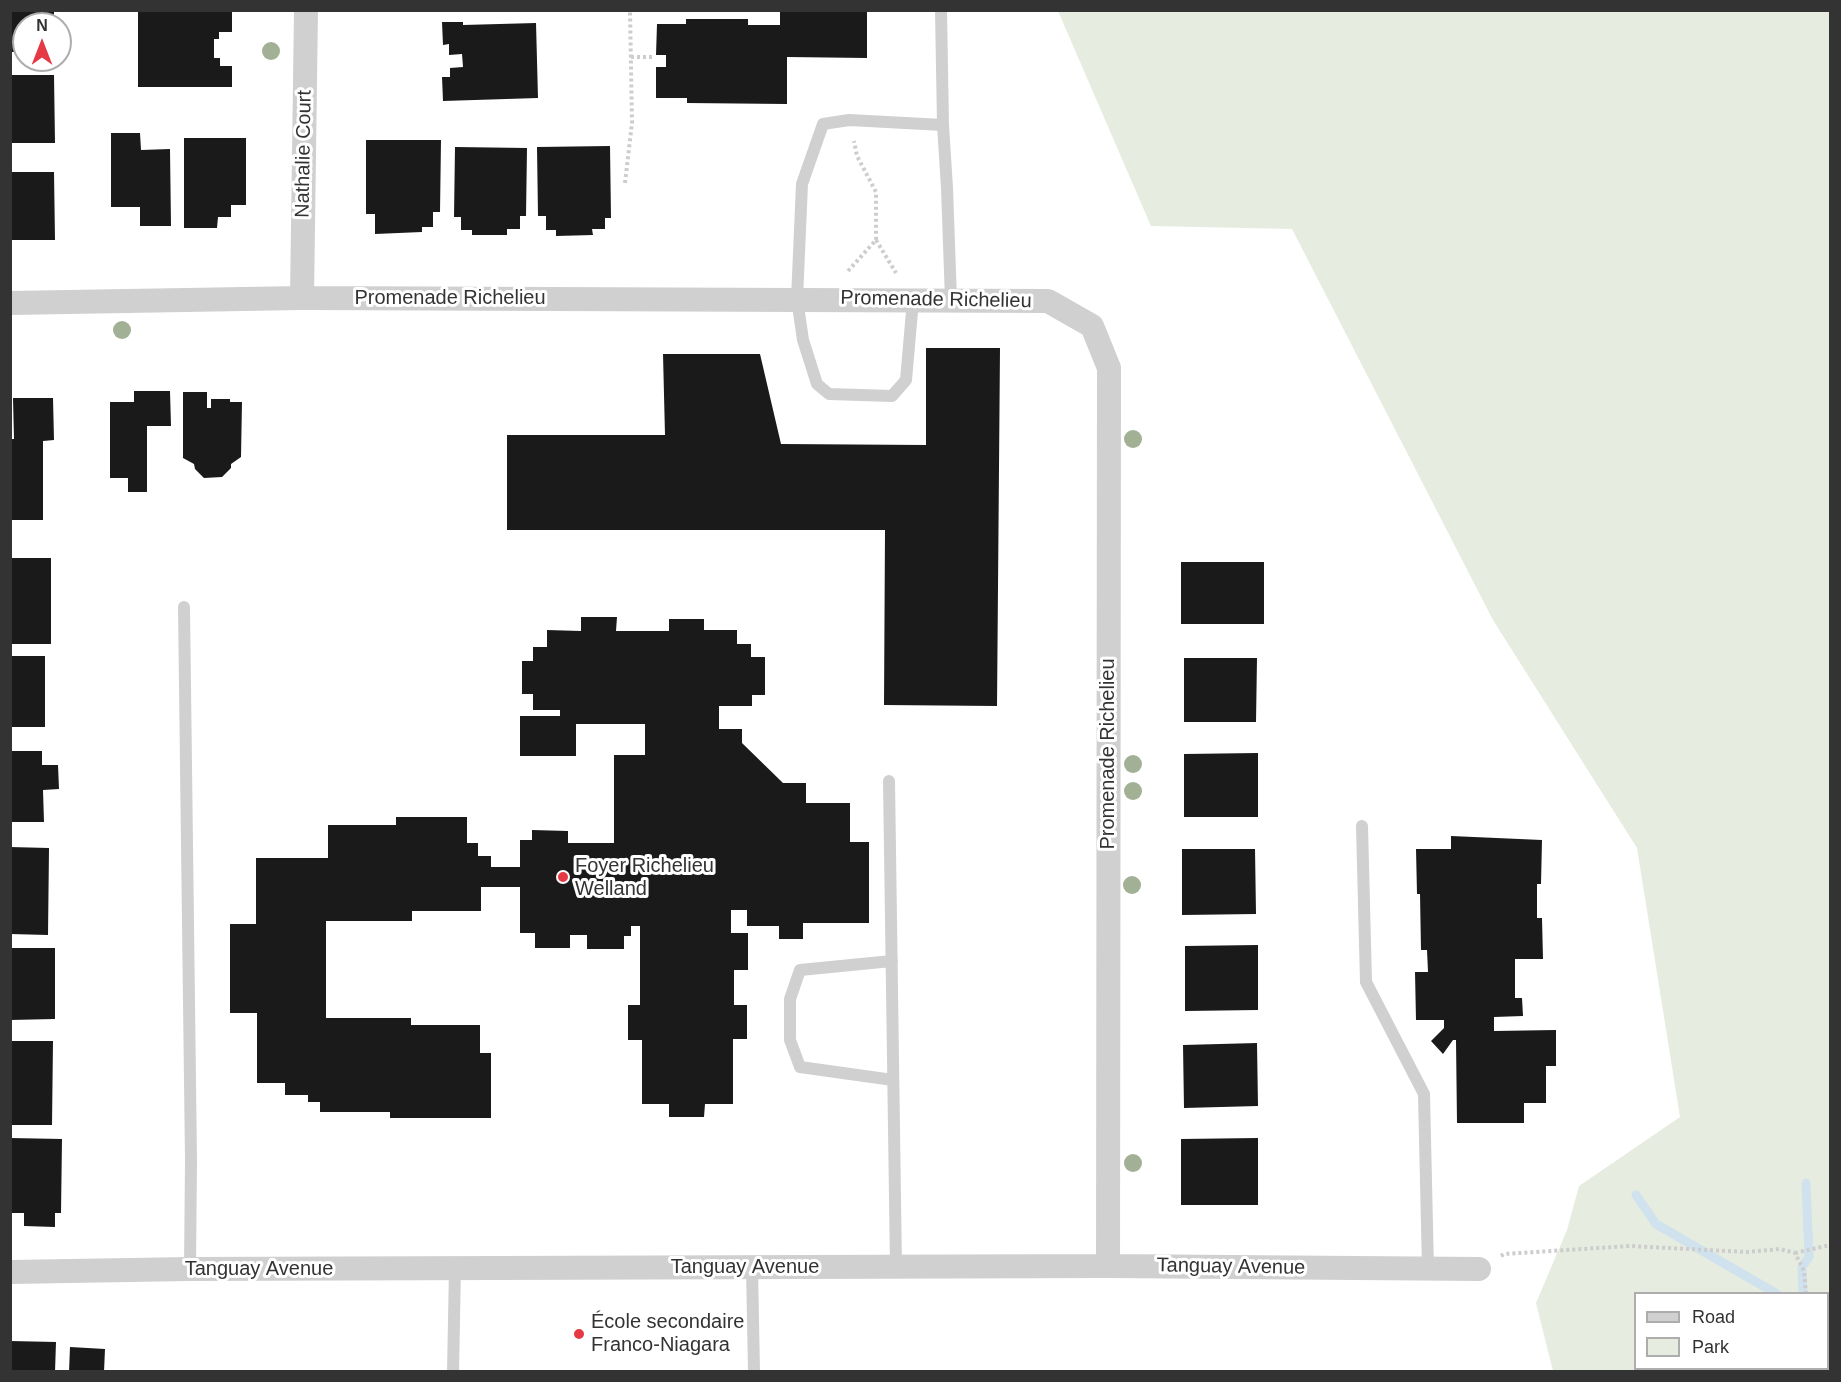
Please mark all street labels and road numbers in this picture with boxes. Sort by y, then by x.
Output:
street label: Nathalie Court [291,90,317,218]
street label: Promenade Richelieu [354,286,546,310]
street label: Promenade Richelieu [840,286,1032,314]
street label: Promenade Richelieu [1096,658,1120,850]
street label: Tanguay Avenue [1156,1254,1306,1280]
street label: Tanguay Avenue [671,1255,819,1279]
street label: Tanguay Avenue [185,1257,333,1281]

